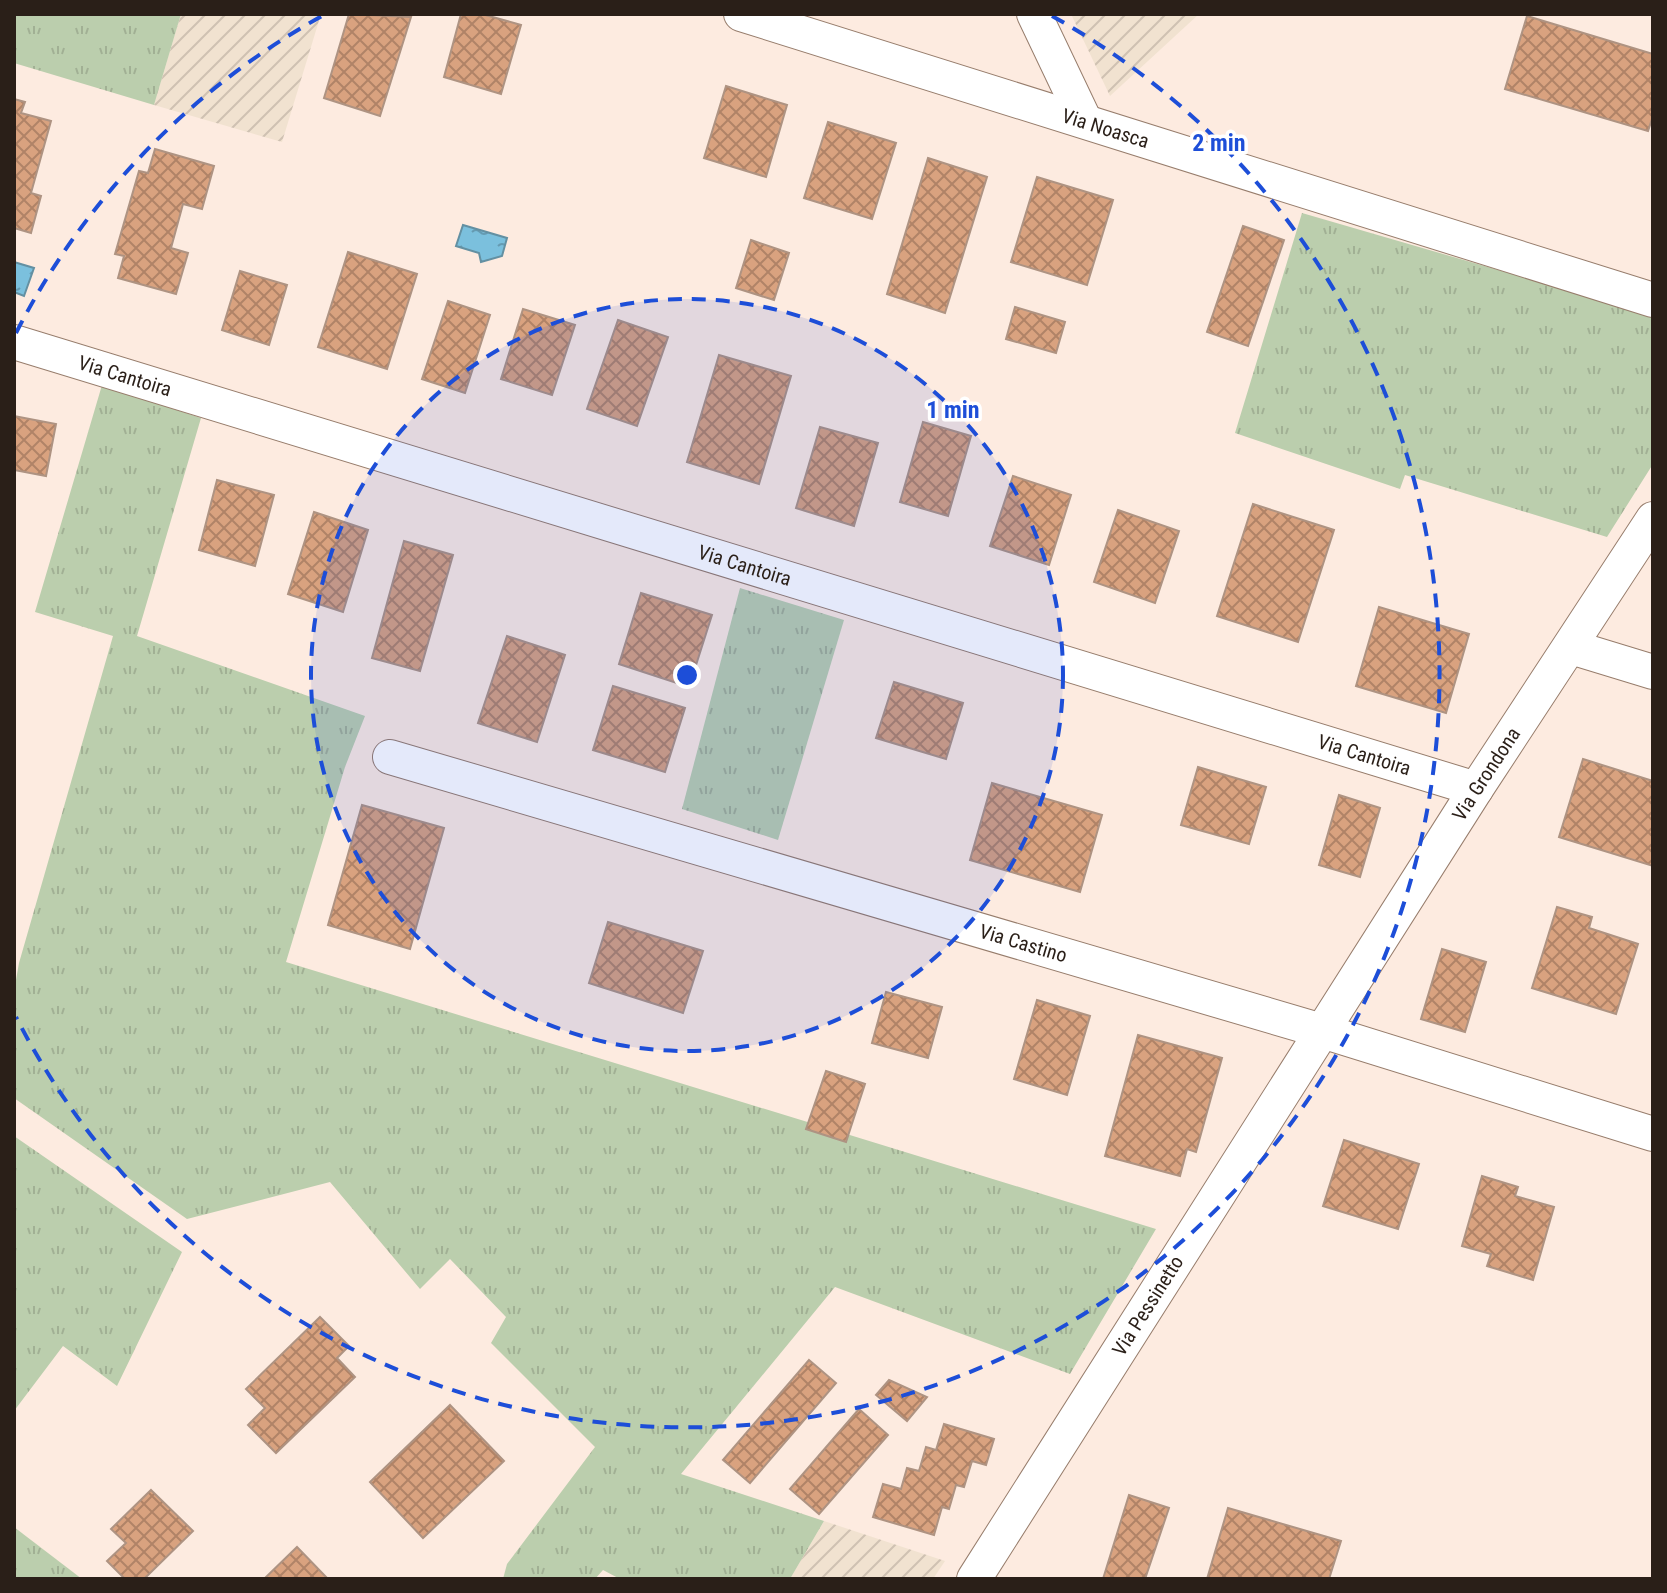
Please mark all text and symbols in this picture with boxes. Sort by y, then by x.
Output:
street label: Via Noasca [1059,103,1152,153]
text: 2 min [1192,129,1246,157]
street label: Via Cantoira [75,350,174,401]
text: 1 min [926,396,980,424]
street label: Via Cantoira [695,540,794,591]
centre of rings [673,661,701,689]
street label: Via Grondona [1447,723,1525,825]
street label: Via Cantoira [1315,729,1414,780]
street label: Via Castino [976,919,1070,967]
street label: Via Pessinetto [1107,1251,1188,1360]

